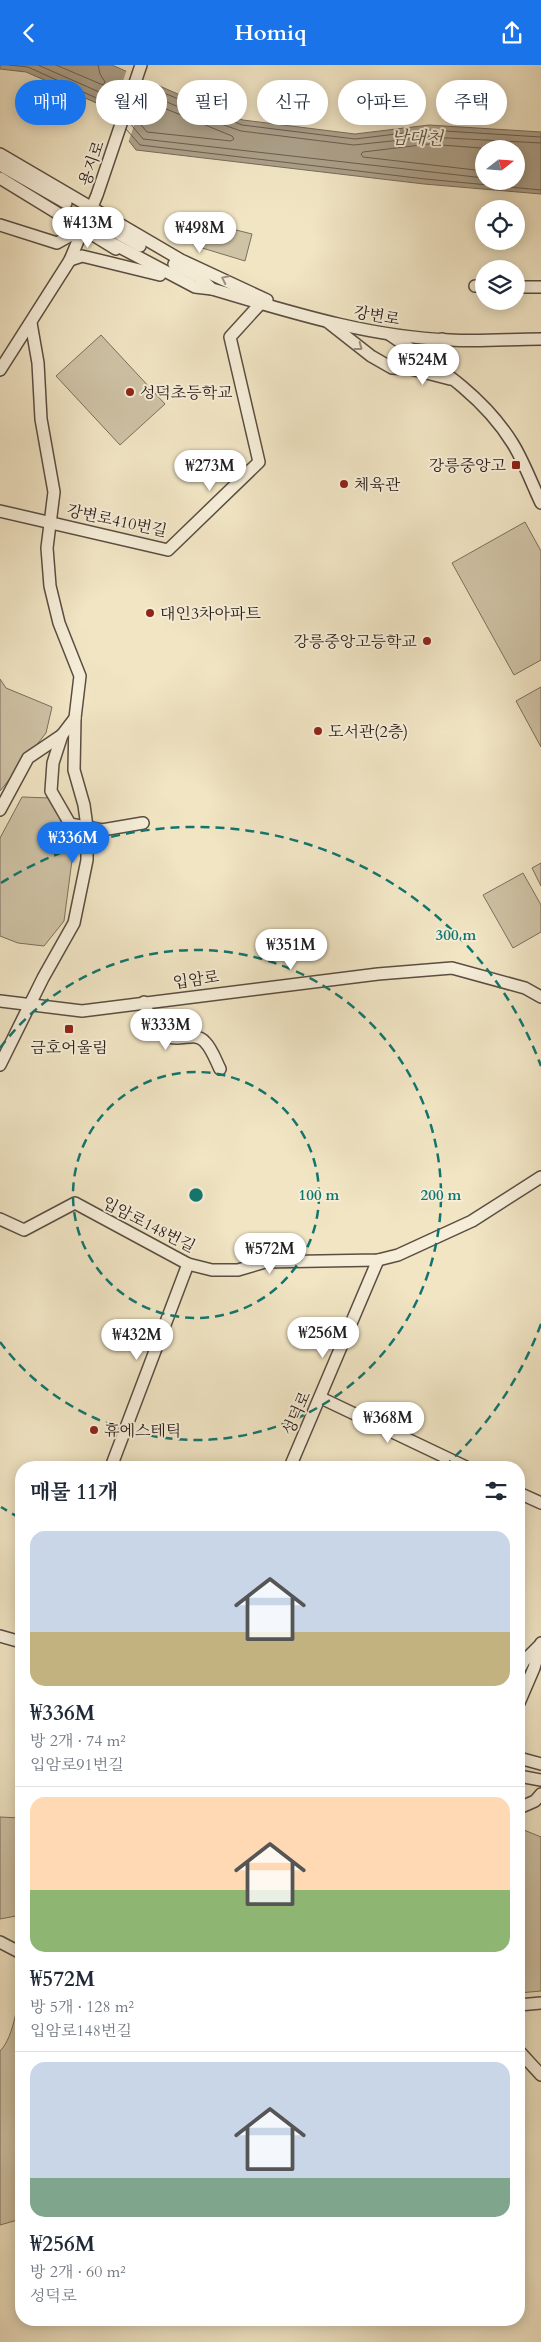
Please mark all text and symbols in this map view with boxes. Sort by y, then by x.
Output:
text: Homiq [234,18,307,48]
icon: back [15,19,43,47]
icon: share [498,19,526,47]
chip: 매매 [15,80,86,125]
chip: 월세 [96,80,167,125]
chip: 필터 [177,80,247,125]
chip: 신규 [257,80,328,125]
chip: 아파트 [338,80,426,125]
chip: 주택 [436,80,507,125]
water label: 남대천 [391,126,445,151]
street label: 용지로 [74,137,110,189]
north arrow [475,140,525,190]
map controls [475,140,525,310]
button: locate [475,200,525,250]
pin: ₩413M [53,207,123,249]
pin: ₩498M [165,211,235,254]
text: ₩413M [63,212,113,234]
text: ₩498M [175,217,225,239]
button: layers [475,260,525,310]
one-way arrow [221,275,230,285]
street label: 강변로 [352,301,402,331]
one-way arrow [353,341,363,350]
pin: ₩524M [388,343,458,386]
text: ₩524M [398,349,448,371]
place label: 성덕초등학교 [140,382,233,404]
marker: 성덕초등학교 [124,386,136,398]
pin: ₩273M [175,449,245,492]
text: ₩273M [185,455,235,477]
place label: 강릉중앙고 [429,455,507,477]
marker: 강릉중앙고 [510,459,522,471]
place label: 체육관 [354,474,401,496]
marker: 체육관 [338,478,350,490]
street label: 강변로410번길 [65,500,169,542]
place label: 대인3차아파트 [160,603,261,625]
marker: 대인3차아파트 [144,607,156,619]
place label: 강릉중앙고등학교 [293,631,417,653]
marker: 강릉중앙고등학교 [421,635,433,647]
place label: 도서관(2층) [328,721,408,743]
marker: 도서관(2층) [312,725,324,737]
pin: ₩336M [38,821,108,864]
text: ₩336M [48,827,98,849]
text: 300 m [436,925,477,945]
pin: ₩351M [256,929,326,971]
text: ₩351M [266,934,316,956]
street label: 입암로 [172,966,221,994]
pin: ₩333M [131,1009,201,1051]
text: ₩333M [141,1014,191,1036]
marker: 금호어울림 [63,1023,75,1035]
place label: 금호어울림 [30,1037,108,1059]
text: 100 m [299,1185,340,1205]
text: 200 m [421,1185,462,1205]
centre of rings [187,1186,205,1204]
street label: 입암로148번길 [98,1192,199,1258]
pin: ₩572M [235,1233,305,1275]
text: ₩572M [245,1238,295,1260]
pin: ₩256M [288,1317,358,1359]
pin: ₩432M [102,1319,172,1361]
text: ₩256M [298,1322,348,1344]
text: ₩432M [112,1324,162,1346]
street label: 성덕로 [277,1387,317,1439]
pin: ₩368M [353,1401,423,1444]
text: ₩368M [363,1407,413,1429]
place label: 휴에스테틱 [104,1420,181,1442]
marker: 휴에스테틱 [88,1424,100,1436]
icon: filters [482,1477,510,1505]
text: 매물 11개 [30,1478,118,1507]
icon: home [225,1564,315,1654]
text: ₩336M [30,1699,95,1728]
text: 방 2개 · 74 m² [30,1730,126,1752]
text: 입암로91번길 [30,1754,124,1776]
icon: home [225,1829,315,1919]
text: ₩572M [30,1965,95,1994]
text: 방 5개 · 128 m² [30,1996,134,2018]
text: 입암로148번길 [30,2020,132,2042]
icon: home [225,2094,315,2184]
text: ₩256M [30,2230,95,2259]
text: 방 2개 · 60 m² [30,2261,126,2283]
text: 성덕로 [30,2285,76,2307]

